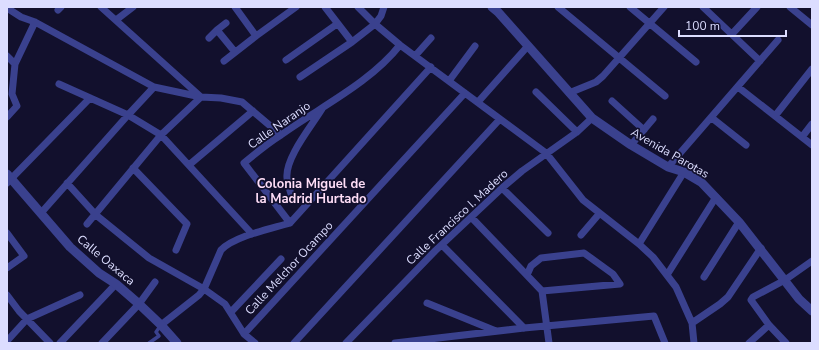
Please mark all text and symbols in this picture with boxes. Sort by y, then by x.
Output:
scale bar [679,12,786,38]
text: 100 m [685,18,720,34]
street label: Calle Naranjo [245,97,314,152]
street label: Avenida Parotas [628,124,712,182]
street label: Calle Francisco I. Madero [403,165,512,268]
district label: Colonia Miguel de la Madrid Hurtado [255,175,367,208]
street label: Calle Melchor Ocampo [241,218,337,318]
street label: Calle Oaxaca [74,231,138,289]

